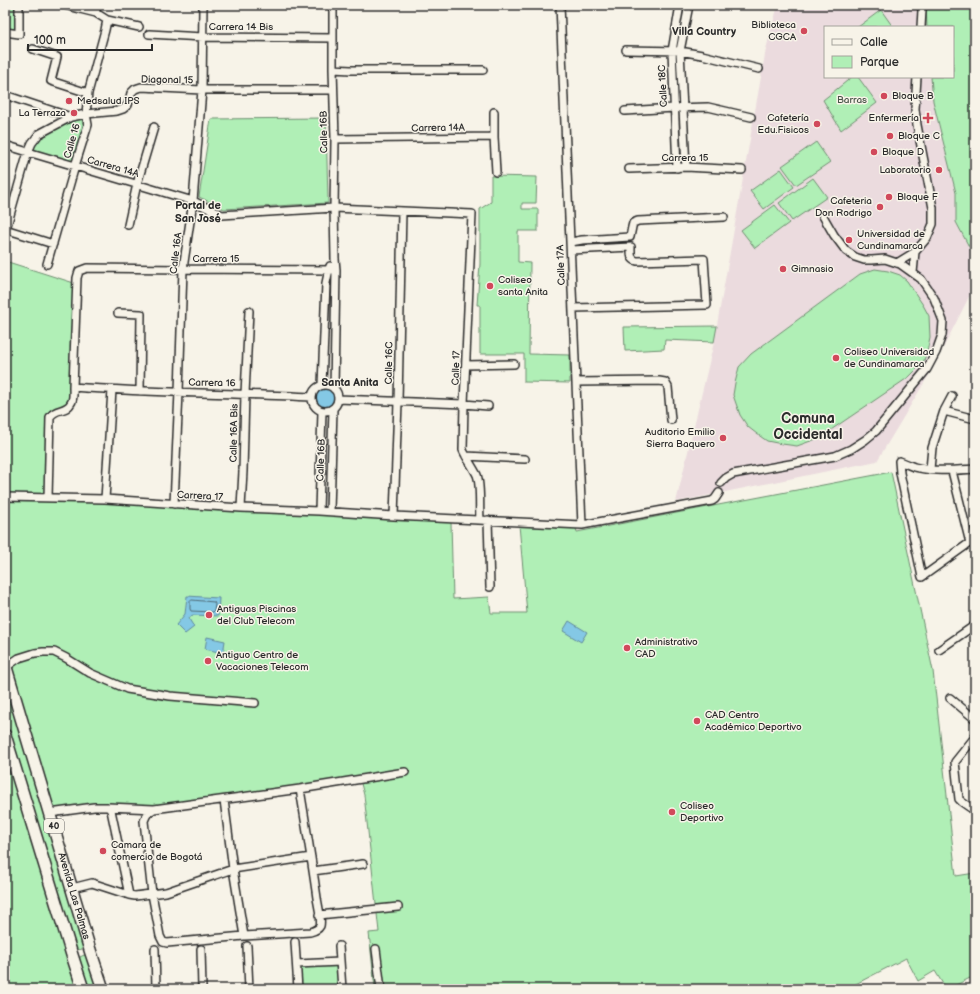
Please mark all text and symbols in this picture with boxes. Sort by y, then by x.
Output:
place label: Biblioteca CGCA [751,19,797,43]
street label: Carrera 14 Bis [209,21,273,33]
district label: Villa Country [672,25,736,38]
scale bar [28,26,152,52]
marker: Biblioteca CGCA [799,26,809,36]
legend [824,26,954,78]
text: 100 m [34,33,66,48]
text: Calle [860,35,888,50]
text: Parque [860,55,899,70]
street label: Calle 18C [656,64,670,108]
street label: Diagonal 15 [141,74,194,86]
place label: Bloque B [892,90,934,102]
marker: Bloque B [879,91,889,101]
park label: Barras [837,94,867,106]
place label: Medsalud IPS [77,95,140,107]
marker: Medsalud IPS [64,96,74,106]
place label: La Terraza [19,107,66,119]
marker: La Terraza [69,108,79,118]
street label: Calle 16B [318,110,330,153]
place label: Cafetería Edu.Fisicos [758,112,809,136]
place label: Enfermería [869,112,919,124]
marker: Enfermería [922,112,934,124]
marker: Cafetería Edu.Fisicos [812,119,822,129]
street label: Calle 16 [61,122,83,160]
street label: Carrera 14A [411,122,466,134]
place label: Bloque C [898,130,940,142]
marker: Bloque C [885,131,895,141]
place label: Bloque D [882,146,924,158]
marker: Bloque D [869,147,879,157]
street label: Carrera 15 [661,152,709,164]
street label: Carrera 14A [86,154,141,180]
place label: Laboratorio [879,164,931,176]
marker: Laboratorio [934,165,944,175]
place label: Bloque F [897,191,938,203]
marker: Bloque F [884,192,894,202]
place label: Cafeteria Don Rodrigo [815,195,872,219]
district label: Portal de San José [175,199,221,225]
marker: Cafeteria Don Rodrigo [875,202,885,212]
place label: Universidad de Cundinamarca [857,228,925,252]
street label: Calle 16A [167,231,185,275]
marker: Universidad de Cundinamarca [844,235,854,245]
street label: Calle 17A [554,244,568,286]
street label: Carrera 15 [192,253,240,265]
place label: Gimnasio [791,263,834,275]
marker: Gimnasio [778,264,788,274]
place label: Coliseo santa Anita [498,274,548,298]
marker: Coliseo santa Anita [485,281,495,291]
street label: Calle 16C [383,341,395,385]
place label: Coliseo Universidad de Cundinamarca [844,346,934,370]
street label: Calle 17 [449,350,463,385]
marker: Coliseo Universidad de Cundinamarca [831,353,841,363]
district label: Santa Anita [321,376,379,389]
street label: Carrera 16 [188,377,236,389]
street label: Calle 16A Bis [227,403,241,462]
district label: Comuna Occidental [773,410,843,443]
place label: Auditorio Emilio Sierra Baquero [645,426,715,450]
marker: Auditorio Emilio Sierra Baquero [718,433,728,443]
street label: Calle 16B [314,438,328,482]
street label: Carrera 17 [177,489,224,503]
place label: Antiguas Piscinas del Club Telecom [217,603,296,627]
marker: Antiguas Piscinas del Club Telecom [204,610,214,620]
place label: Administrativo CAD [635,636,698,660]
marker: Administrativo CAD [622,643,632,653]
place label: Antiguo Centro de Vacaciones Telecom [216,649,309,673]
marker: Antiguo Centro de Vacaciones Telecom [203,656,213,666]
place label: CAD Centro Académico Deportivo [705,709,802,733]
marker: CAD Centro Académico Deportivo [692,716,702,726]
place label: Coliseo Deportivo [680,800,724,824]
marker: Coliseo Deportivo [667,807,677,817]
road number: 40 [44,819,64,833]
place label: Camara de comercio de Bogotá [111,839,203,863]
marker: Camara de comercio de Bogotá [98,846,108,856]
street label: Avenida Las Palmas [55,851,93,941]

